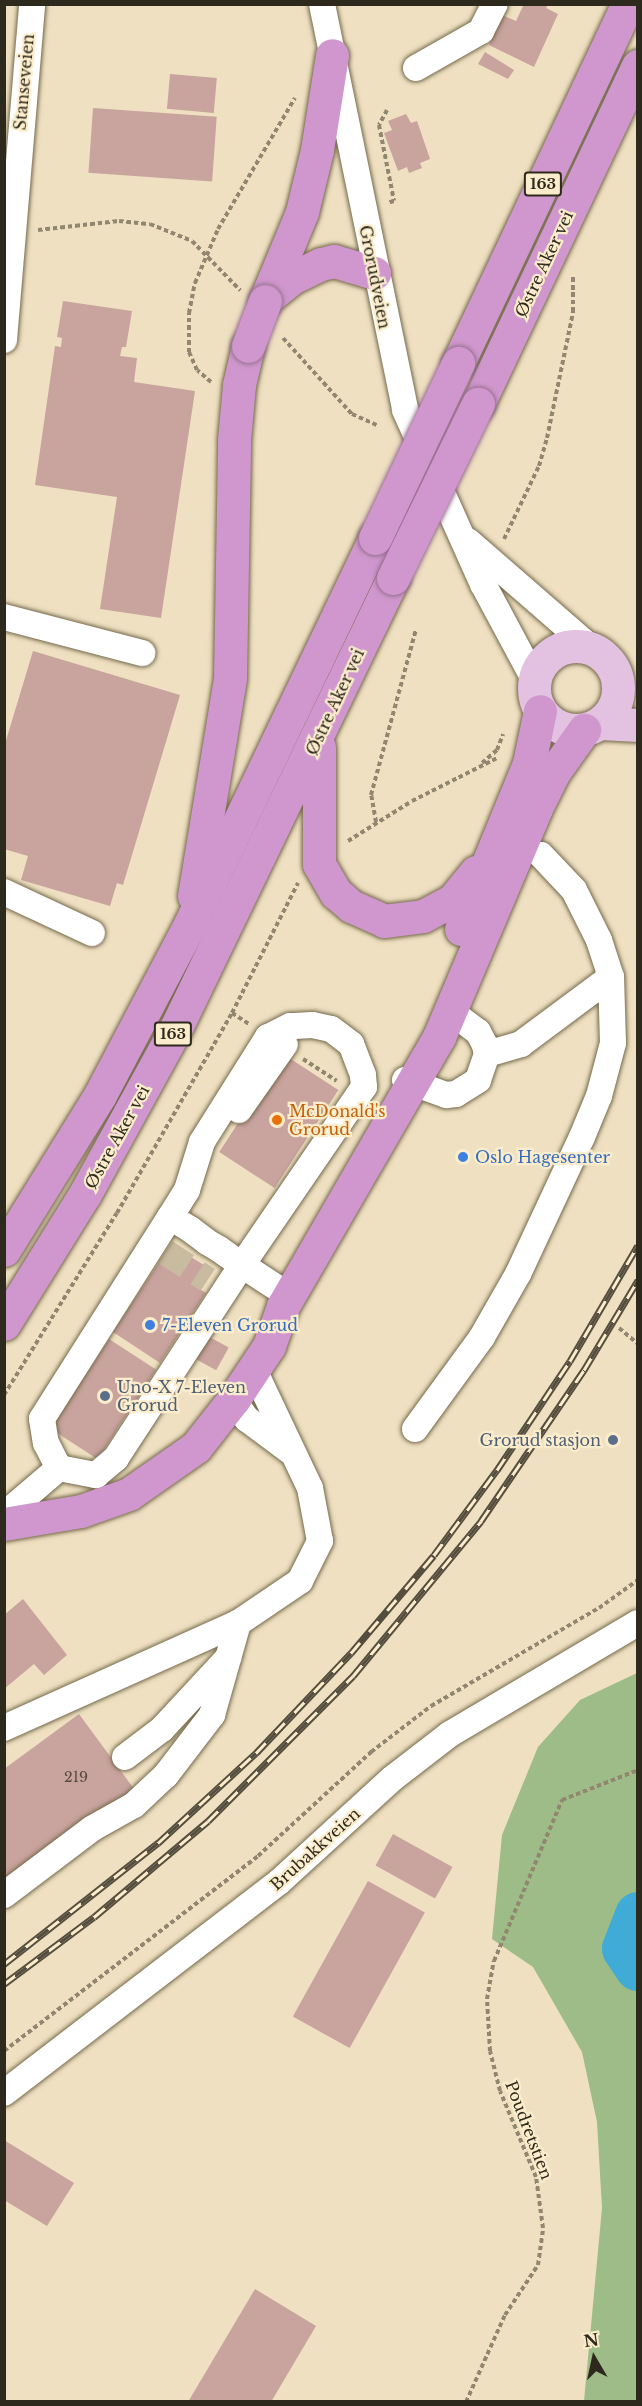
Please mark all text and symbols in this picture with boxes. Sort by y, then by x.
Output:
street label: Stanseveien [10,33,38,131]
road number: 163 [524,172,562,196]
street label: Østre Aker vei [511,207,577,321]
street label: Grorudveien [356,224,394,330]
street label: Østre Aker vei [302,645,368,759]
road number: 163 [154,1022,192,1046]
street label: Østre Aker vei [80,1081,154,1193]
place label: McDonald's Grorud [289,1101,386,1139]
marker: McDonald's Grorud [270,1113,284,1127]
place label: Oslo Hagesenter [475,1147,610,1167]
marker: Oslo Hagesenter [456,1150,470,1164]
place label: 7-Eleven Grorud [162,1315,298,1335]
marker: 7-Eleven Grorud [143,1318,157,1332]
place label: Uno-X 7-Eleven Grorud [117,1377,246,1415]
marker: Uno-X 7-Eleven Grorud [98,1389,112,1403]
place label: Grorud stasjon [480,1430,601,1450]
marker: Grorud stasjon [606,1433,620,1447]
house number: 219 [64,1769,88,1785]
street label: Brubakkveien [266,1804,364,1894]
street label: Poudretstien [501,2078,557,2182]
north arrow [564,2328,624,2388]
text: N [582,2329,600,2351]

